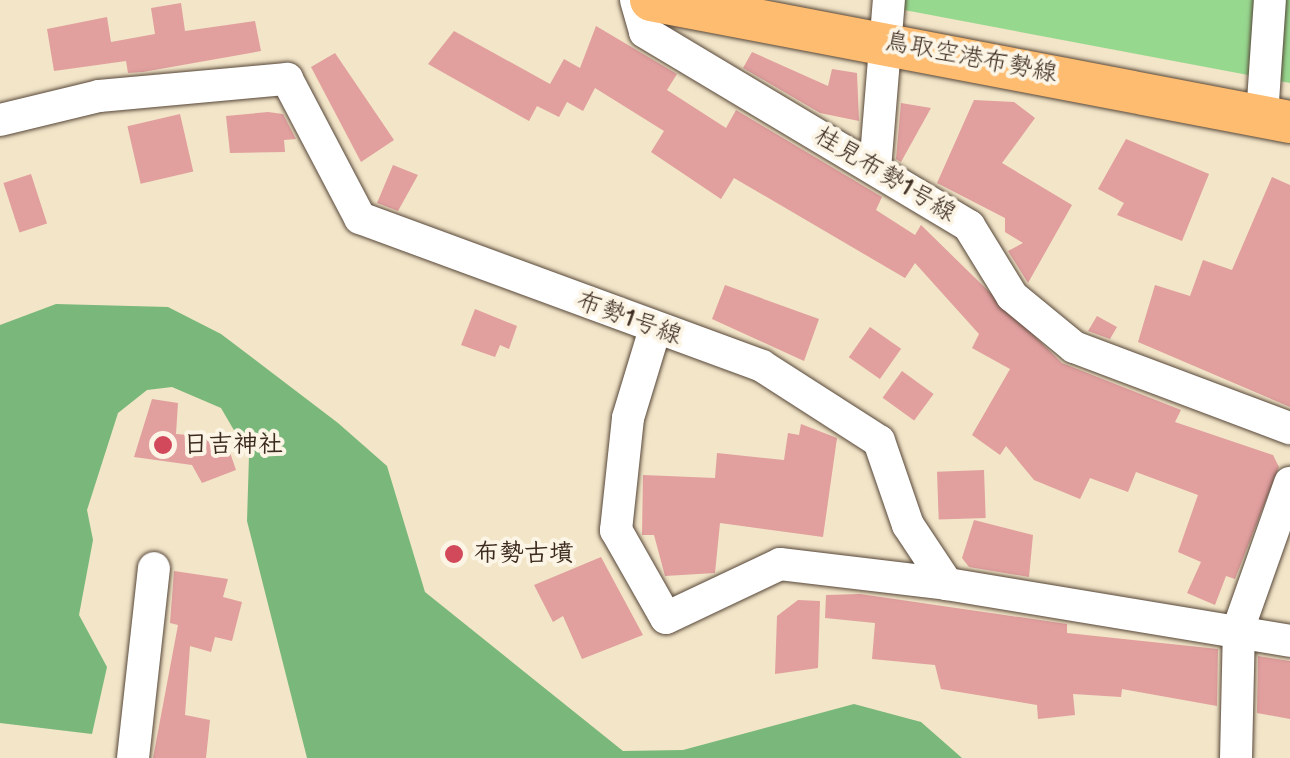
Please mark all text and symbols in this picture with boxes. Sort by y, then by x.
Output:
street label: 鳥取空港布勢線 [882,27,1060,89]
street label: 桂見布勢1号線 [809,121,961,229]
street label: 布勢1号線 [572,286,686,352]
place label: 日吉神社 [183,430,283,460]
marker: 日吉神社 [152,434,174,456]
place label: 布勢古墳 [474,539,574,569]
marker: 布勢古墳 [443,543,465,565]

